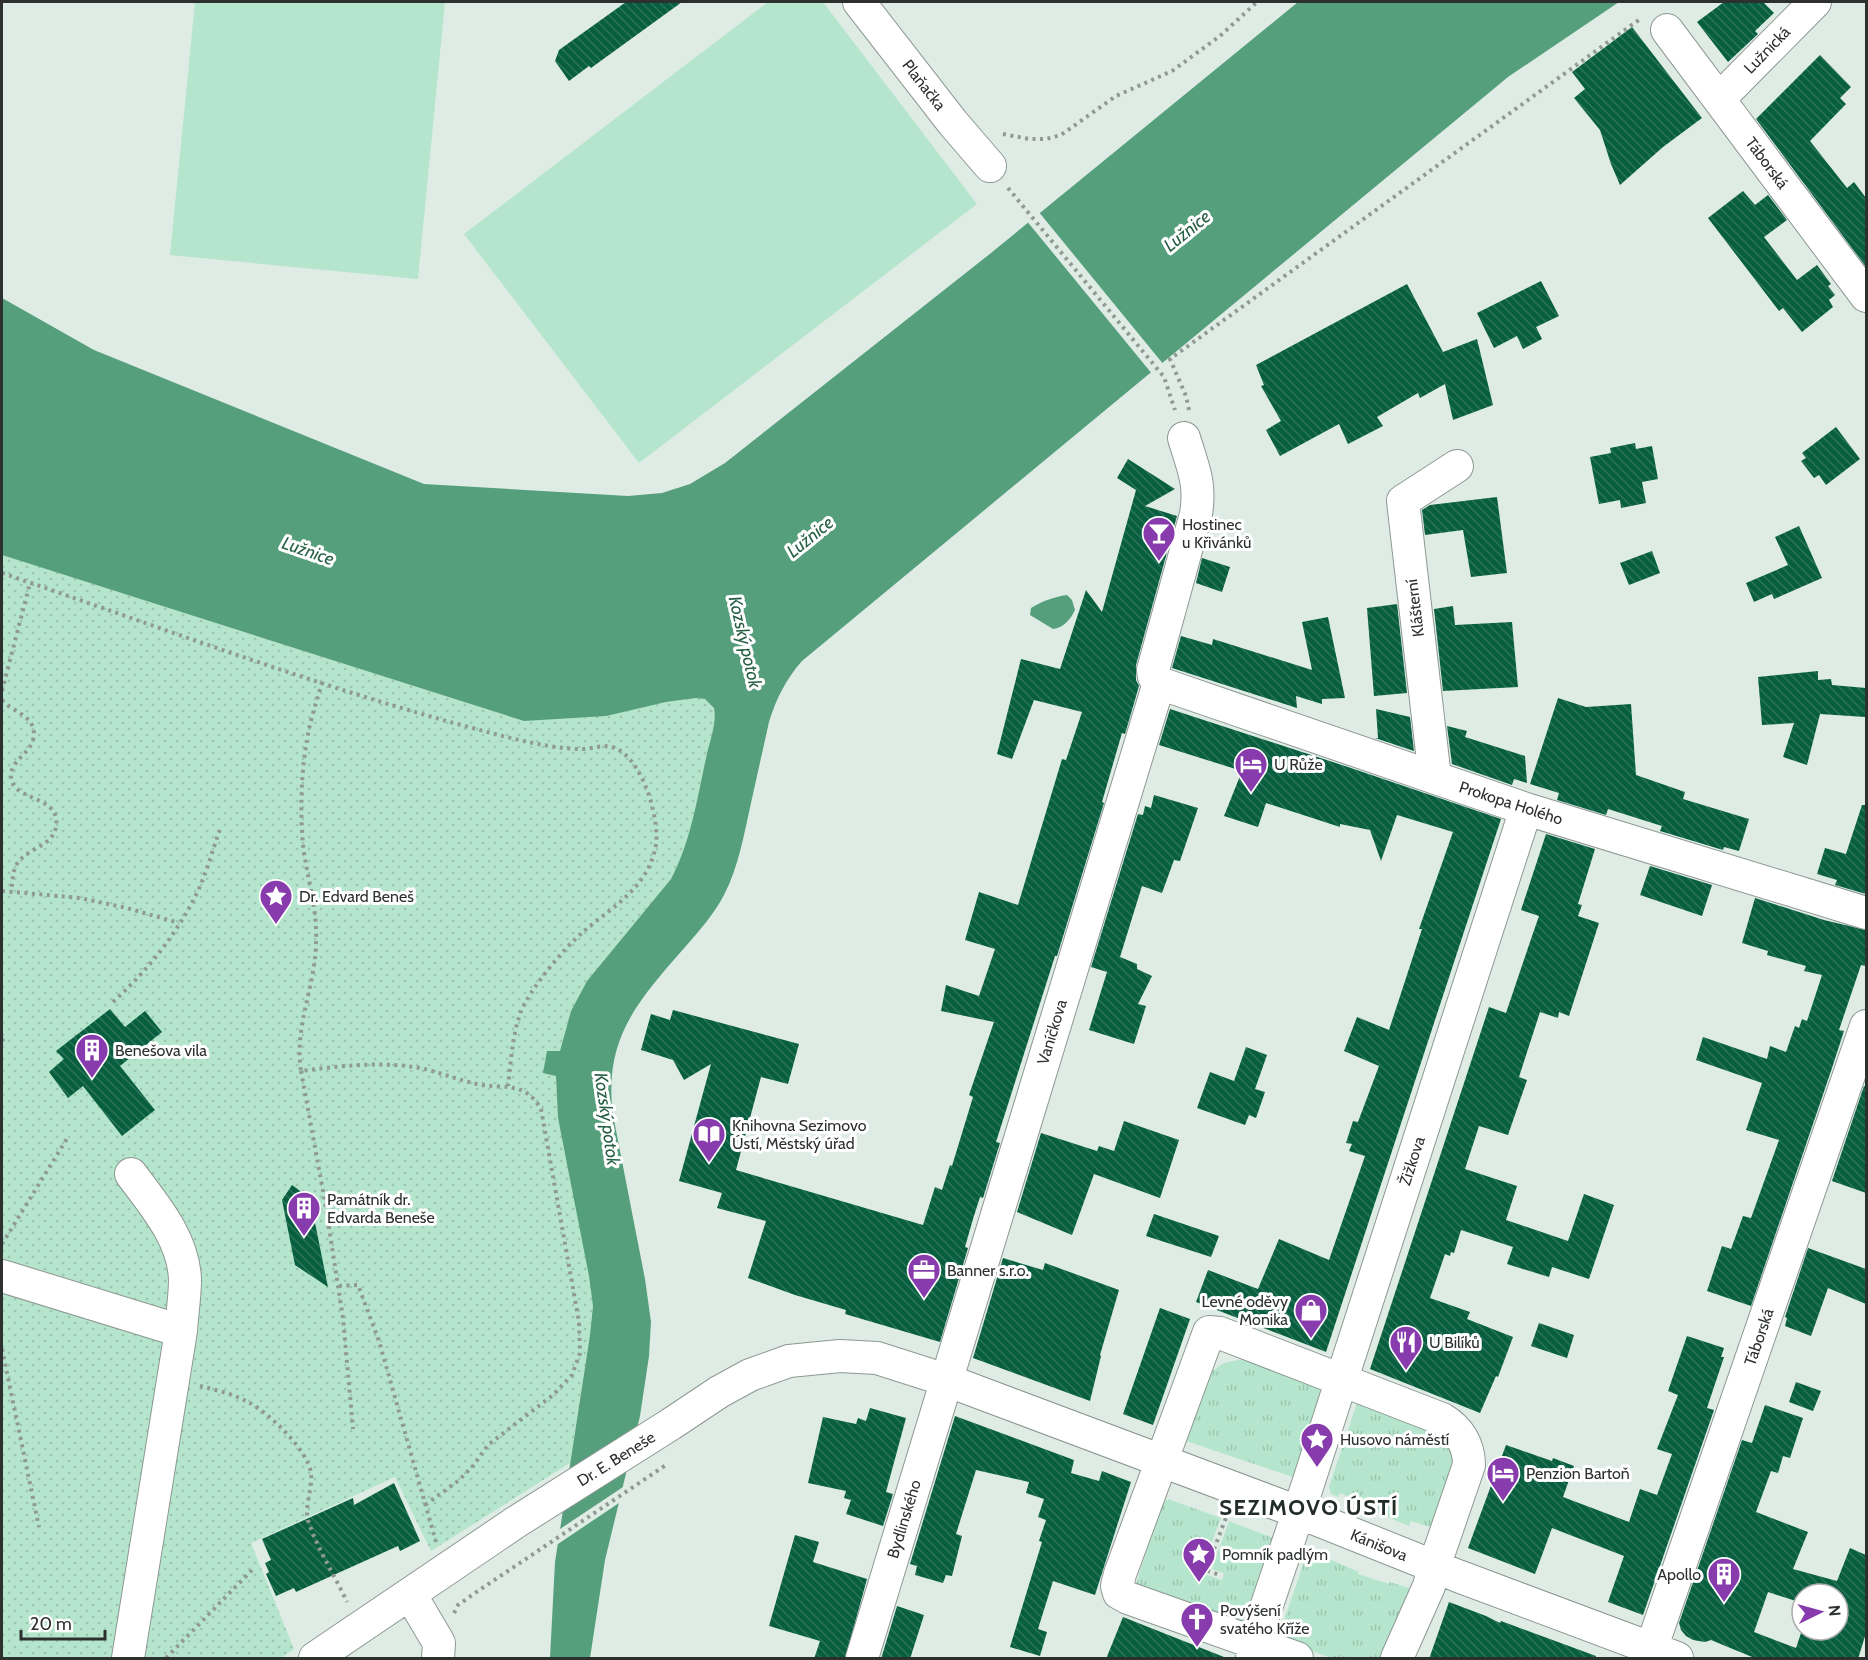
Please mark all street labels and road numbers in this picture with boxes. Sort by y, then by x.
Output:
street label: Lužnická [1740,22,1794,78]
street label: Plaňačka [898,56,950,114]
street label: Táborská [1742,134,1793,193]
street label: Klášterní [1402,577,1428,638]
street label: Prokopa Holého [1457,777,1565,829]
street label: Vaníčkova [1033,997,1071,1067]
street label: Žižkova [1395,1134,1429,1188]
street label: Táborská [1740,1306,1778,1368]
street label: Dr. E. Beneše [573,1427,659,1491]
street label: Bydlinského [883,1477,925,1561]
street label: Kánišova [1348,1525,1411,1565]

